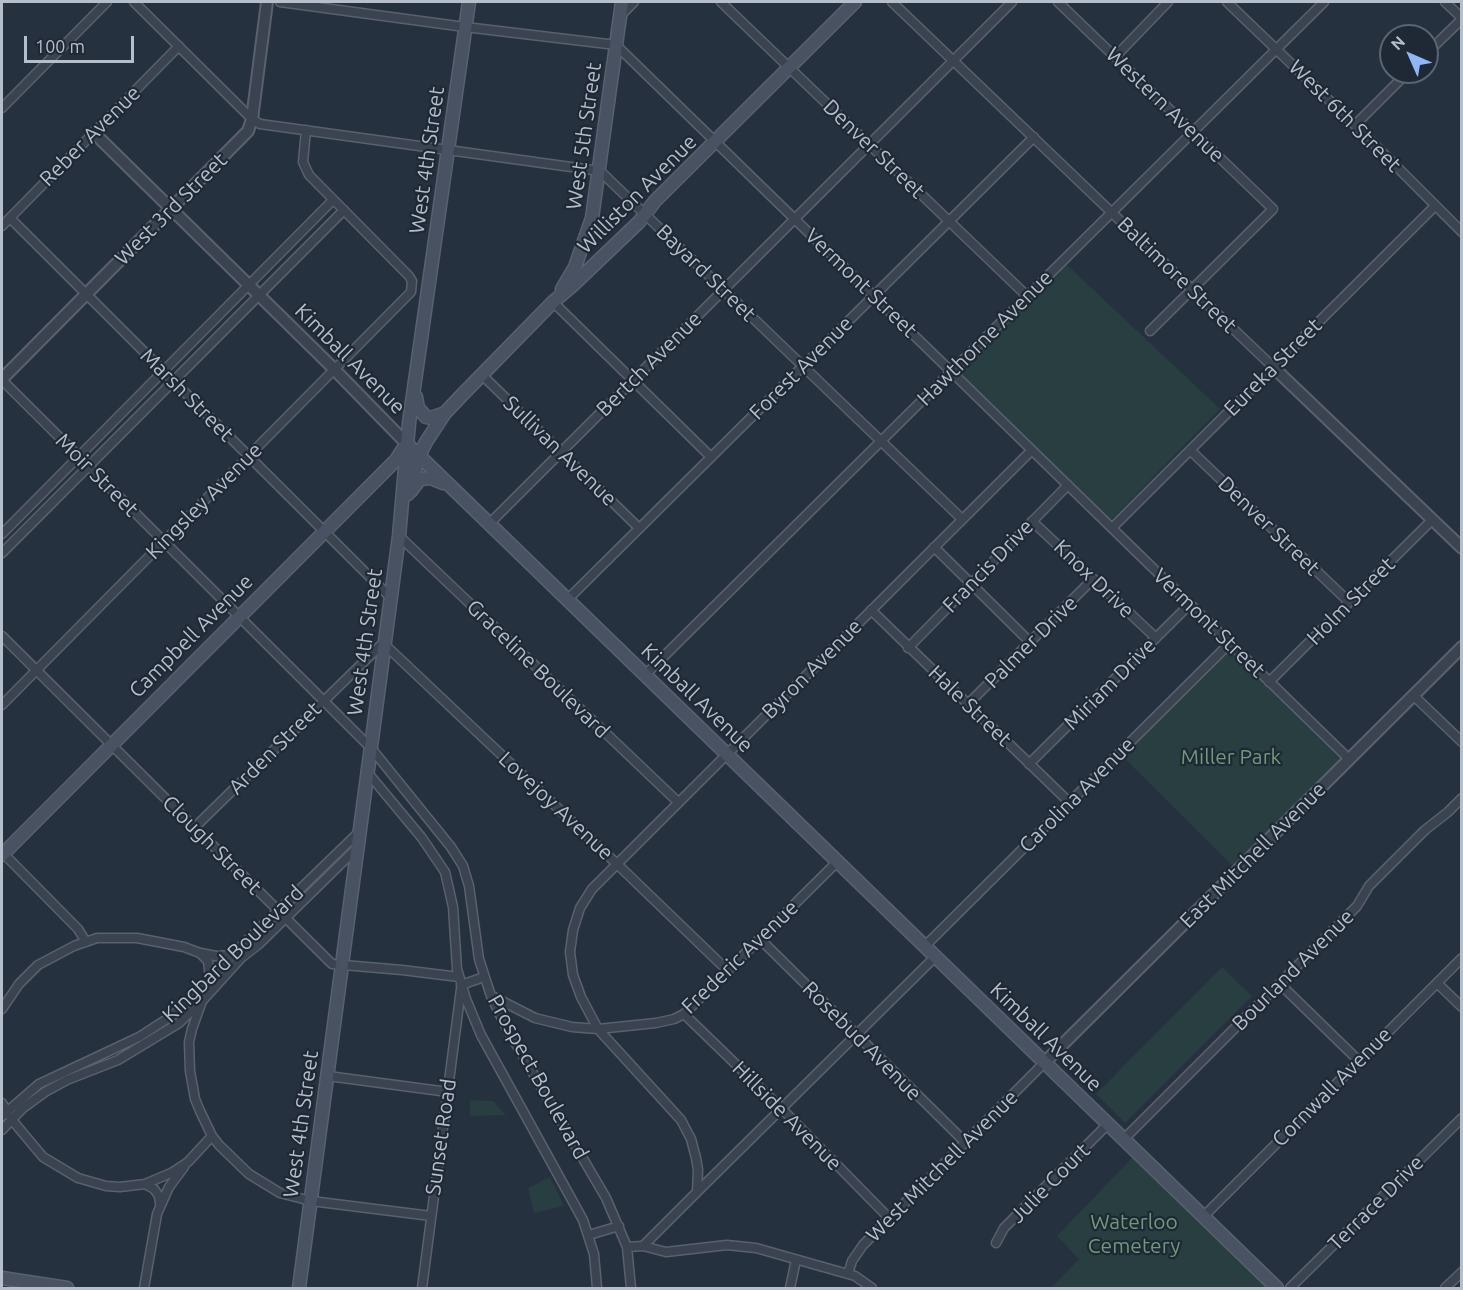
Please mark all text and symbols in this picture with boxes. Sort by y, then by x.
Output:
scale bar [27,24,136,62]
north arrow [1379,24,1439,84]
text: N [1387,32,1408,53]
text: 100 m [35,36,85,56]
street label: Western Avenue [1100,42,1230,168]
street label: West 6th Street [1284,55,1406,177]
street label: West 5th Street [561,61,607,211]
street label: Reber Avenue [34,80,146,192]
street label: West 4th Street [404,85,450,235]
street label: Denver Street [818,94,930,204]
street label: Williston Avenue [572,129,702,259]
street label: West 3rd Street [110,148,232,270]
street label: Baltimore Street [1112,212,1242,338]
street label: Bayard Street [651,219,761,327]
street label: Vermont Street [800,223,922,343]
street label: Hawthorne Avenue [912,265,1058,411]
street label: Kimball Avenue [289,298,411,420]
street label: Bertch Avenue [591,306,707,422]
street label: Forest Avenue [744,311,858,425]
street label: Eureka Street [1219,313,1327,421]
street label: Marsh Street [135,343,239,447]
street label: Sullivan Avenue [498,391,622,511]
street label: Moir Street [50,428,144,522]
street label: Kingsley Avenue [141,438,267,564]
street label: Denver Street [1213,471,1325,581]
street label: Francis Drive [937,514,1039,618]
street label: Knox Drive [1049,535,1139,623]
street label: Holm Street [1302,552,1400,650]
street label: Vermont Street [1148,563,1270,683]
street label: West 4th Street [342,567,388,717]
street label: Campbell Avenue [124,569,258,703]
street label: Palmer Drive [979,590,1083,694]
street label: Graceline Boulevard [461,594,615,744]
street label: Byron Avenue [757,614,867,724]
street label: Miriam Drive [1059,633,1161,735]
street label: Kimball Avenue [636,638,758,758]
street label: Hale Street [923,660,1017,752]
street label: Arden Street [223,696,327,800]
street label: Carolina Avenue [1014,732,1140,858]
park label: Miller Park [1181,744,1281,770]
street label: Lovejoy Avenue [493,746,619,866]
street label: East Mitchell Avenue [1175,777,1331,933]
street label: Clough Street [157,790,267,900]
street label: Kingbard Boulevard [157,880,309,1028]
street label: Frederic Avenue [676,895,804,1019]
street label: Bourland Avenue [1227,904,1359,1036]
street label: Rosebud Avenue [797,976,927,1106]
street label: Kimball Avenue [985,977,1107,1097]
street label: Prospect Boulevard [482,990,594,1164]
street label: Cornwall Avenue [1267,1022,1397,1152]
street label: West 4th Street [278,1049,324,1199]
street label: Hillside Avenue [727,1056,847,1176]
street label: Sunset Road [420,1077,462,1197]
street label: West Mitchell Avenue [861,1085,1023,1247]
street label: Julie Court [1005,1138,1095,1228]
street label: Terrace Drive [1323,1150,1429,1256]
park label: Waterloo Cemetery [1088,1209,1180,1259]

